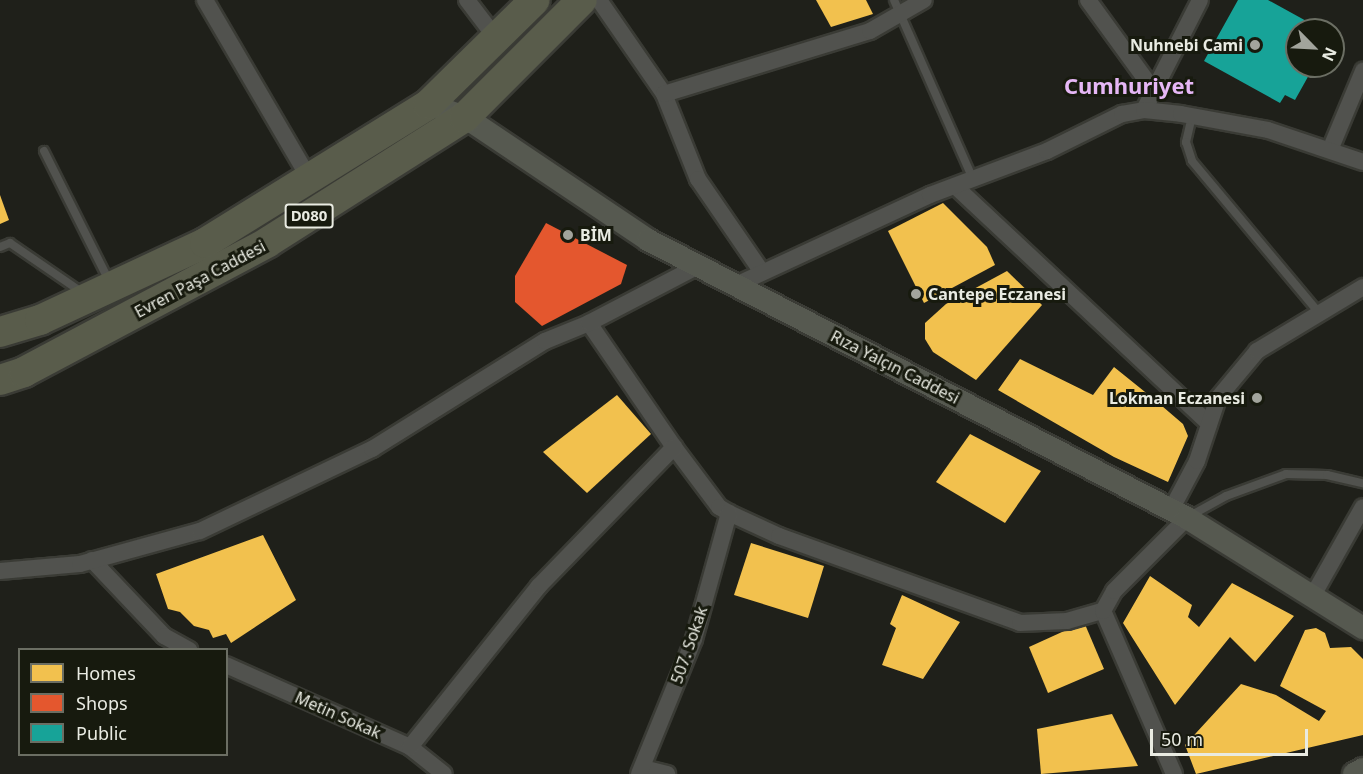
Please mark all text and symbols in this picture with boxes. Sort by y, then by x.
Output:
north arrow [1285,18,1345,78]
place label: Nuhnebi Cami [1130,35,1243,55]
marker: Nuhnebi Cami [1248,38,1262,52]
text: N [1317,44,1342,65]
district label: Cumhuriyet [1064,73,1194,99]
road number: D080 [284,204,334,228]
place label: BİM [580,225,612,245]
marker: BİM [561,228,575,242]
street label: Evren Paşa Caddesi [131,236,269,322]
place label: Cantepe Eczanesi [928,284,1066,304]
marker: Cantepe Eczanesi [909,287,923,301]
street label: Rıza Yalçın Caddesi [828,326,962,408]
place label: Lokman Eczanesi [1109,388,1245,408]
marker: Lokman Eczanesi [1250,391,1264,405]
street label: 507. Sokak [667,604,711,686]
legend [18,648,228,756]
text: Homes [76,661,136,685]
street label: Metin Sokak [292,688,384,742]
text: Shops [76,691,128,715]
scale bar [1153,717,1310,755]
text: Public [76,721,127,745]
text: 50 m [1161,727,1203,751]

